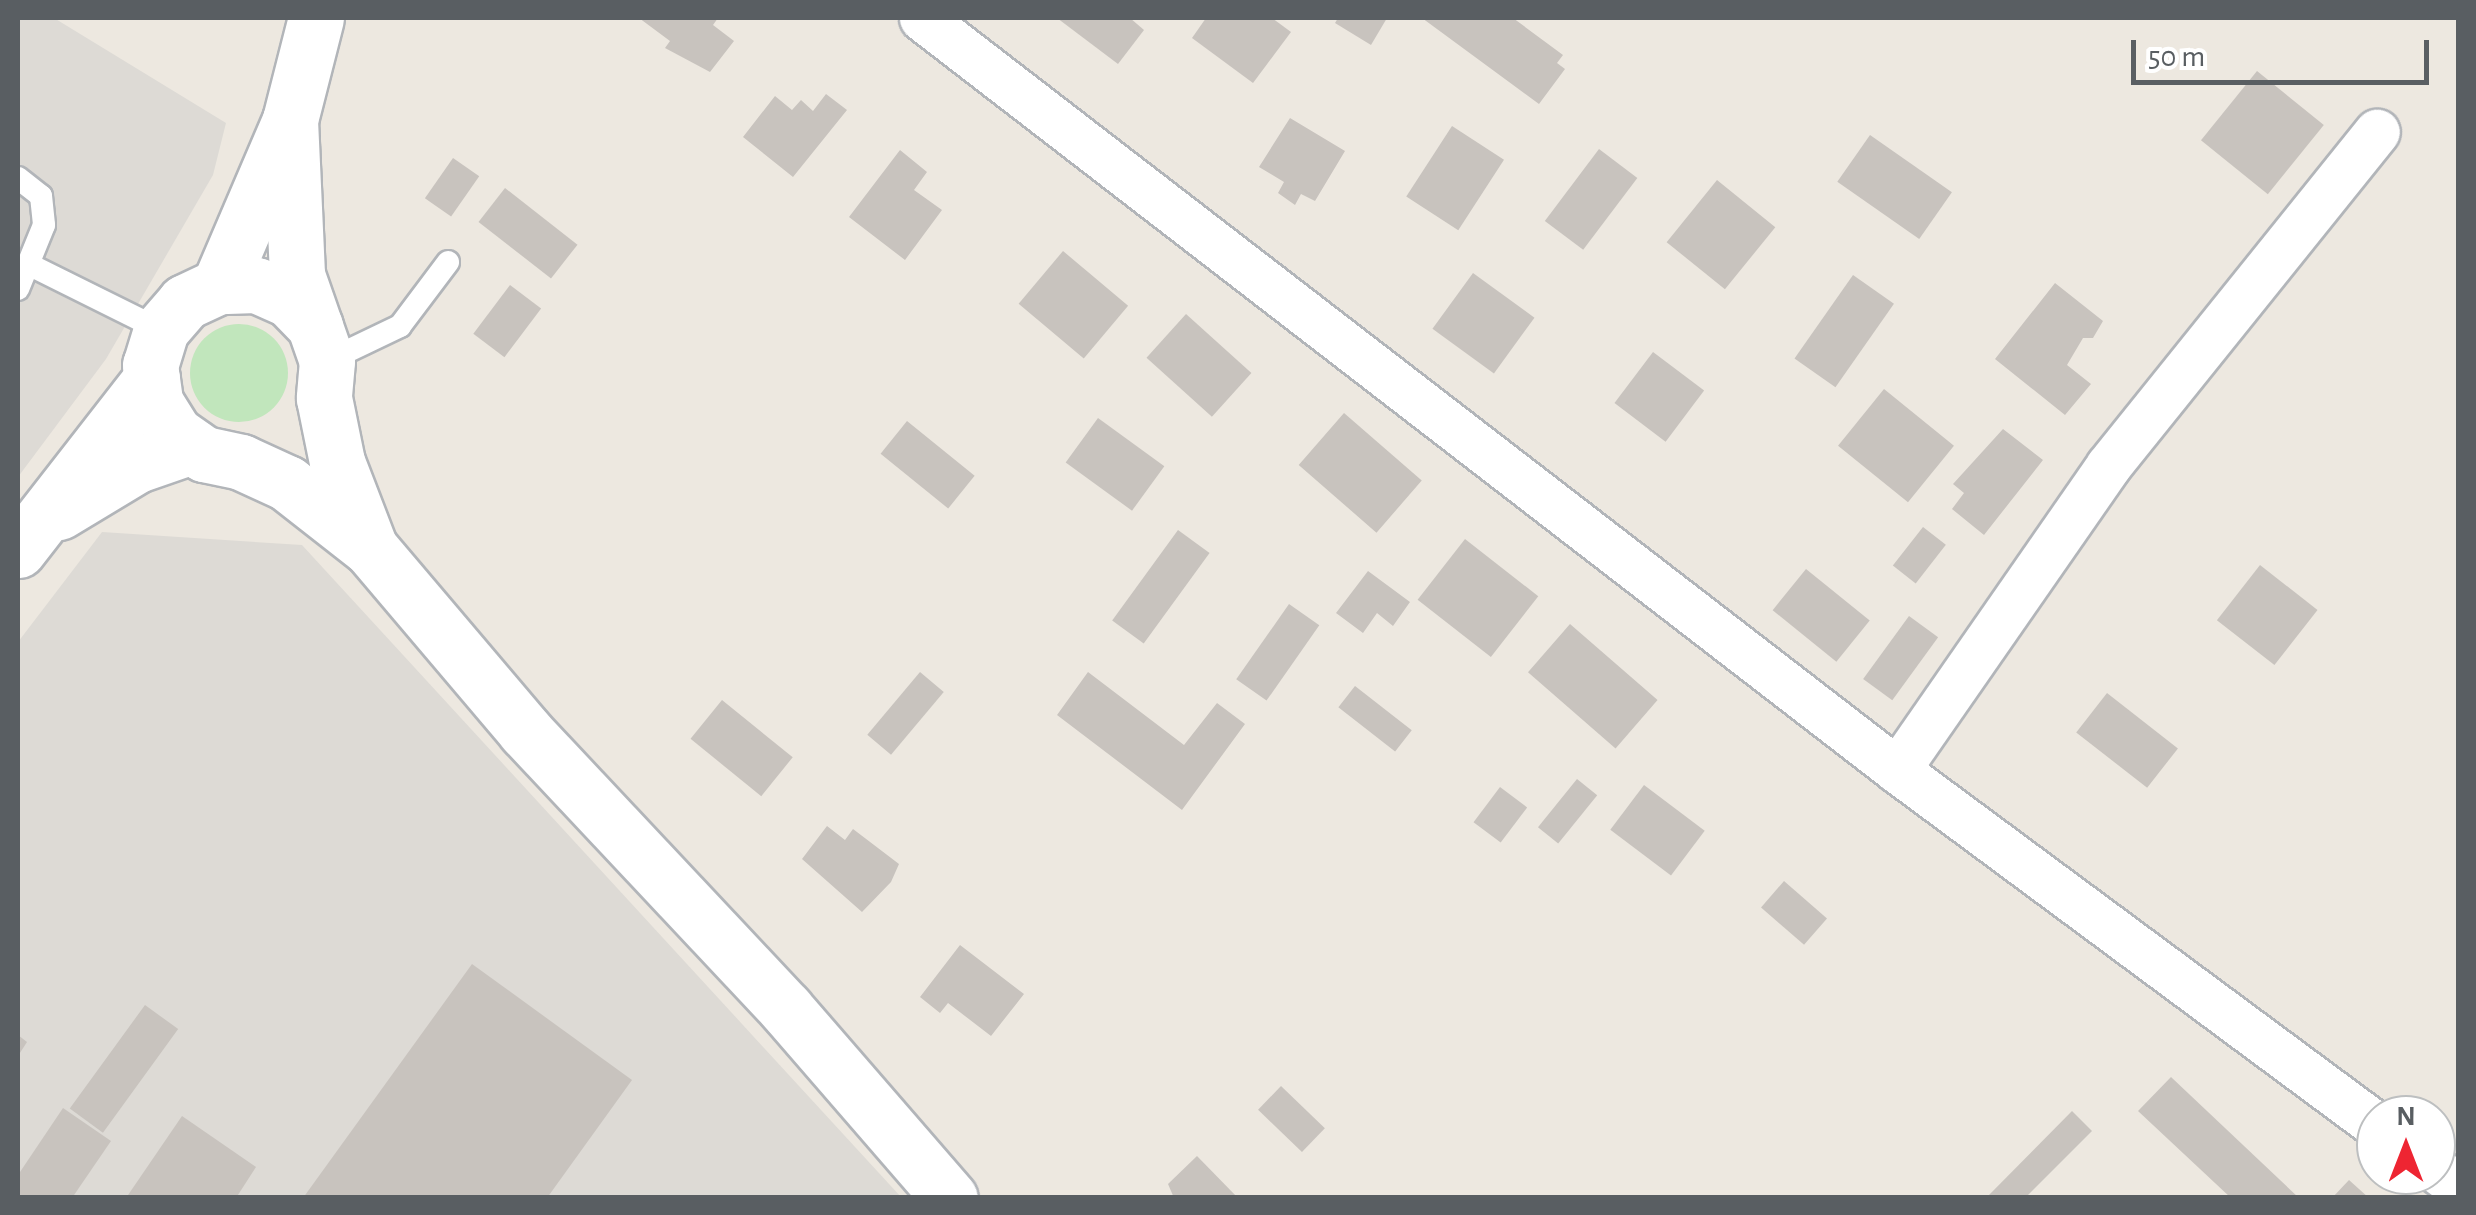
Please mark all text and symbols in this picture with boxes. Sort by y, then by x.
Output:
scale bar [2136,20,2434,82]
text: 50 m [2148,42,2205,72]
north arrow [2356,1095,2456,1195]
text: N [2396,1103,2416,1131]

